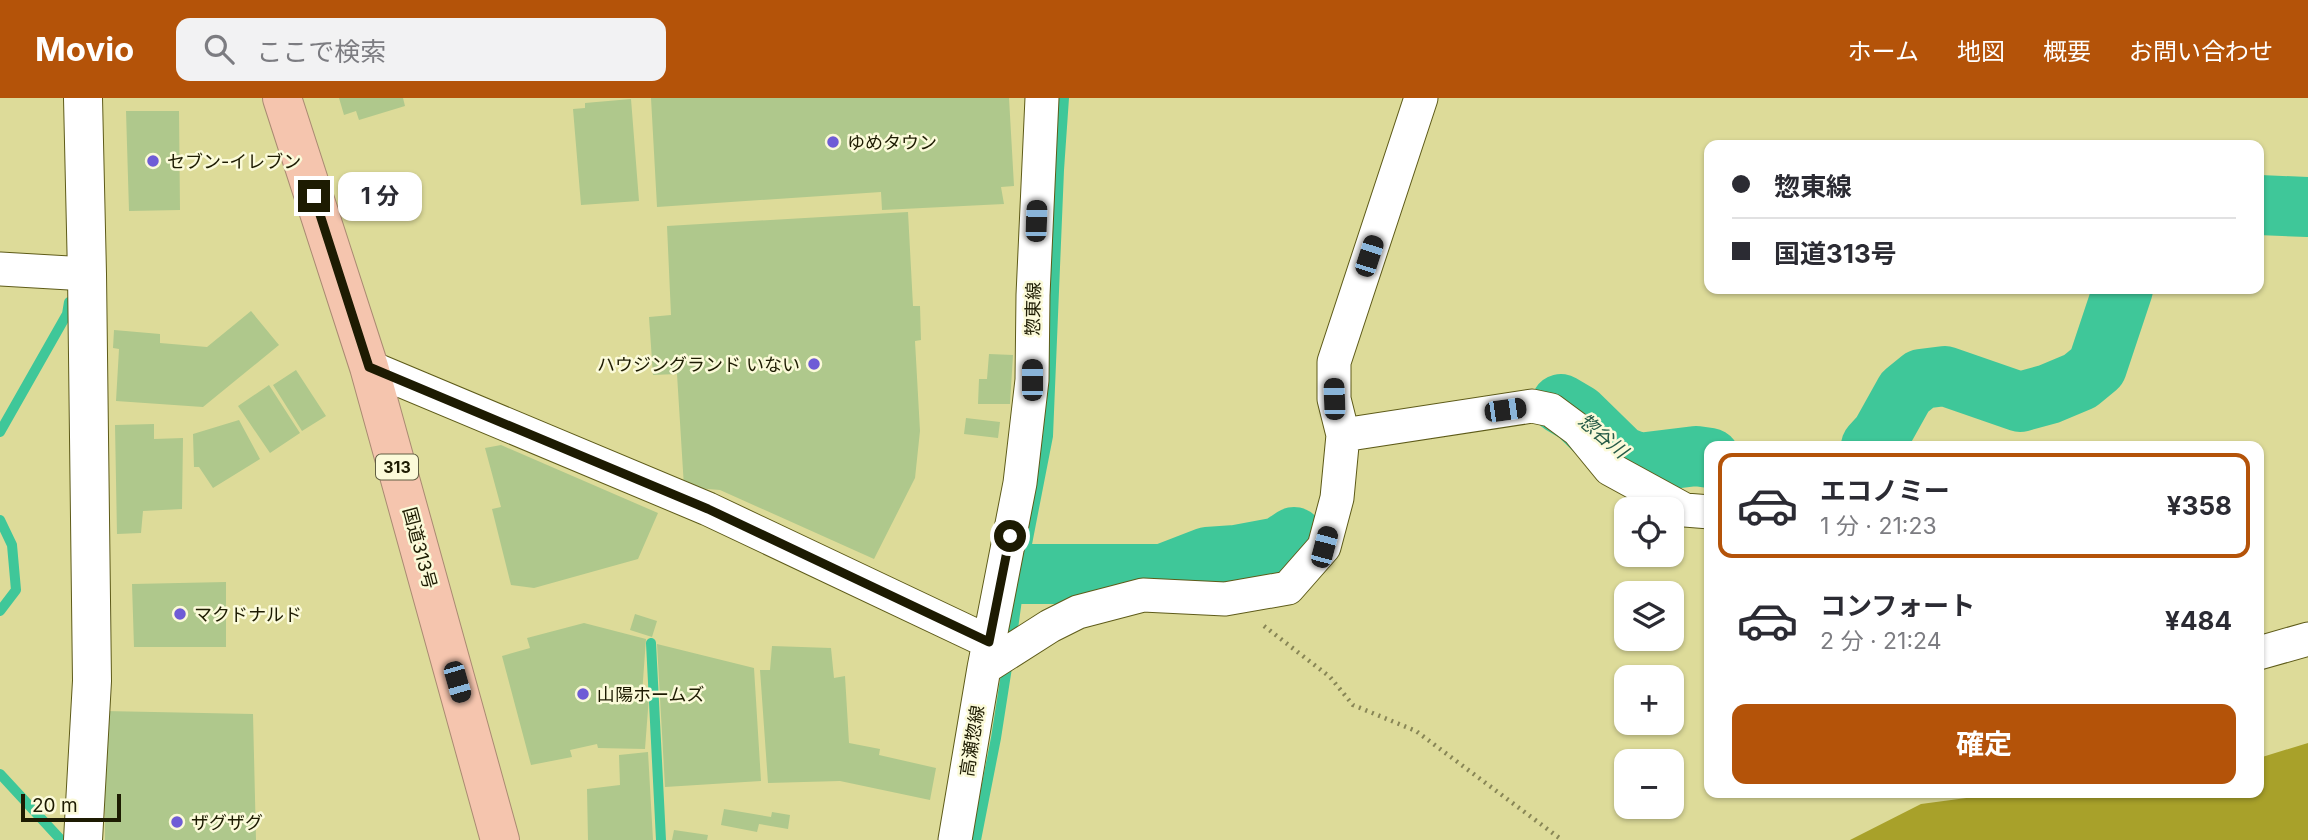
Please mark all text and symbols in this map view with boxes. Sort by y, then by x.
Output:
search box [176,18,666,81]
text: Movio [35,29,134,69]
icon: search [200,30,238,68]
text: ここで検索 [256,36,386,67]
text: ホーム [1848,37,1919,66]
text: 地図 [1957,37,2005,66]
text: 概要 [2043,37,2091,66]
text: お問い合わせ [2129,37,2273,66]
place label: ゆめタウン [847,132,937,153]
marker: ゆめタウン [825,134,841,150]
place label: セブン-イレブン [167,151,301,172]
marker: セブン-イレブン [145,153,161,169]
text: 惣東線 [1774,171,1852,202]
callout: 1 分 [338,172,422,220]
route end [298,180,330,212]
text: 1 分 [361,182,399,210]
car [1025,200,1048,242]
car [1353,233,1386,279]
text: 国道313号 [1774,238,1897,269]
street label: 惣東線 [1022,282,1044,336]
place label: ハウジングランド いない [597,354,800,375]
marker: ハウジングランド いない [806,356,822,372]
car [1022,359,1043,401]
car [1323,378,1346,420]
car [1483,397,1528,423]
water label: 惣谷川 [1574,409,1634,464]
road number: 313 [376,454,418,480]
icon: car [1736,474,1799,537]
text: エコノミー [1820,475,1950,506]
text: ¥358 [2167,490,2232,521]
map controls [1614,497,1684,819]
button: locate [1614,497,1684,567]
street label: 国道313号 [399,505,441,591]
text: 1 分 · 21:23 [1820,512,1937,540]
route start [994,520,1026,552]
car [1309,524,1340,570]
button: layers [1614,581,1684,651]
icon: car [1736,589,1799,652]
text: コンフォート [1820,590,1975,621]
place label: マクドナルド [194,604,302,625]
text: ¥484 [2165,605,2232,636]
marker: マクドナルド [172,606,188,622]
text: 2 分 · 21:24 [1820,627,1942,655]
car [442,659,473,705]
button: + [1614,665,1684,735]
place label: 山陽ホームズ [597,684,704,705]
marker: 山陽ホームズ [575,686,591,702]
street label: 高瀬惣線 [956,704,988,778]
button: 確定 [1732,704,2236,784]
button: − [1614,749,1684,819]
scale bar [21,791,121,823]
text: 20 m [32,794,78,817]
place label: ザグザグ [191,812,263,833]
marker: ザグザグ [169,814,185,830]

